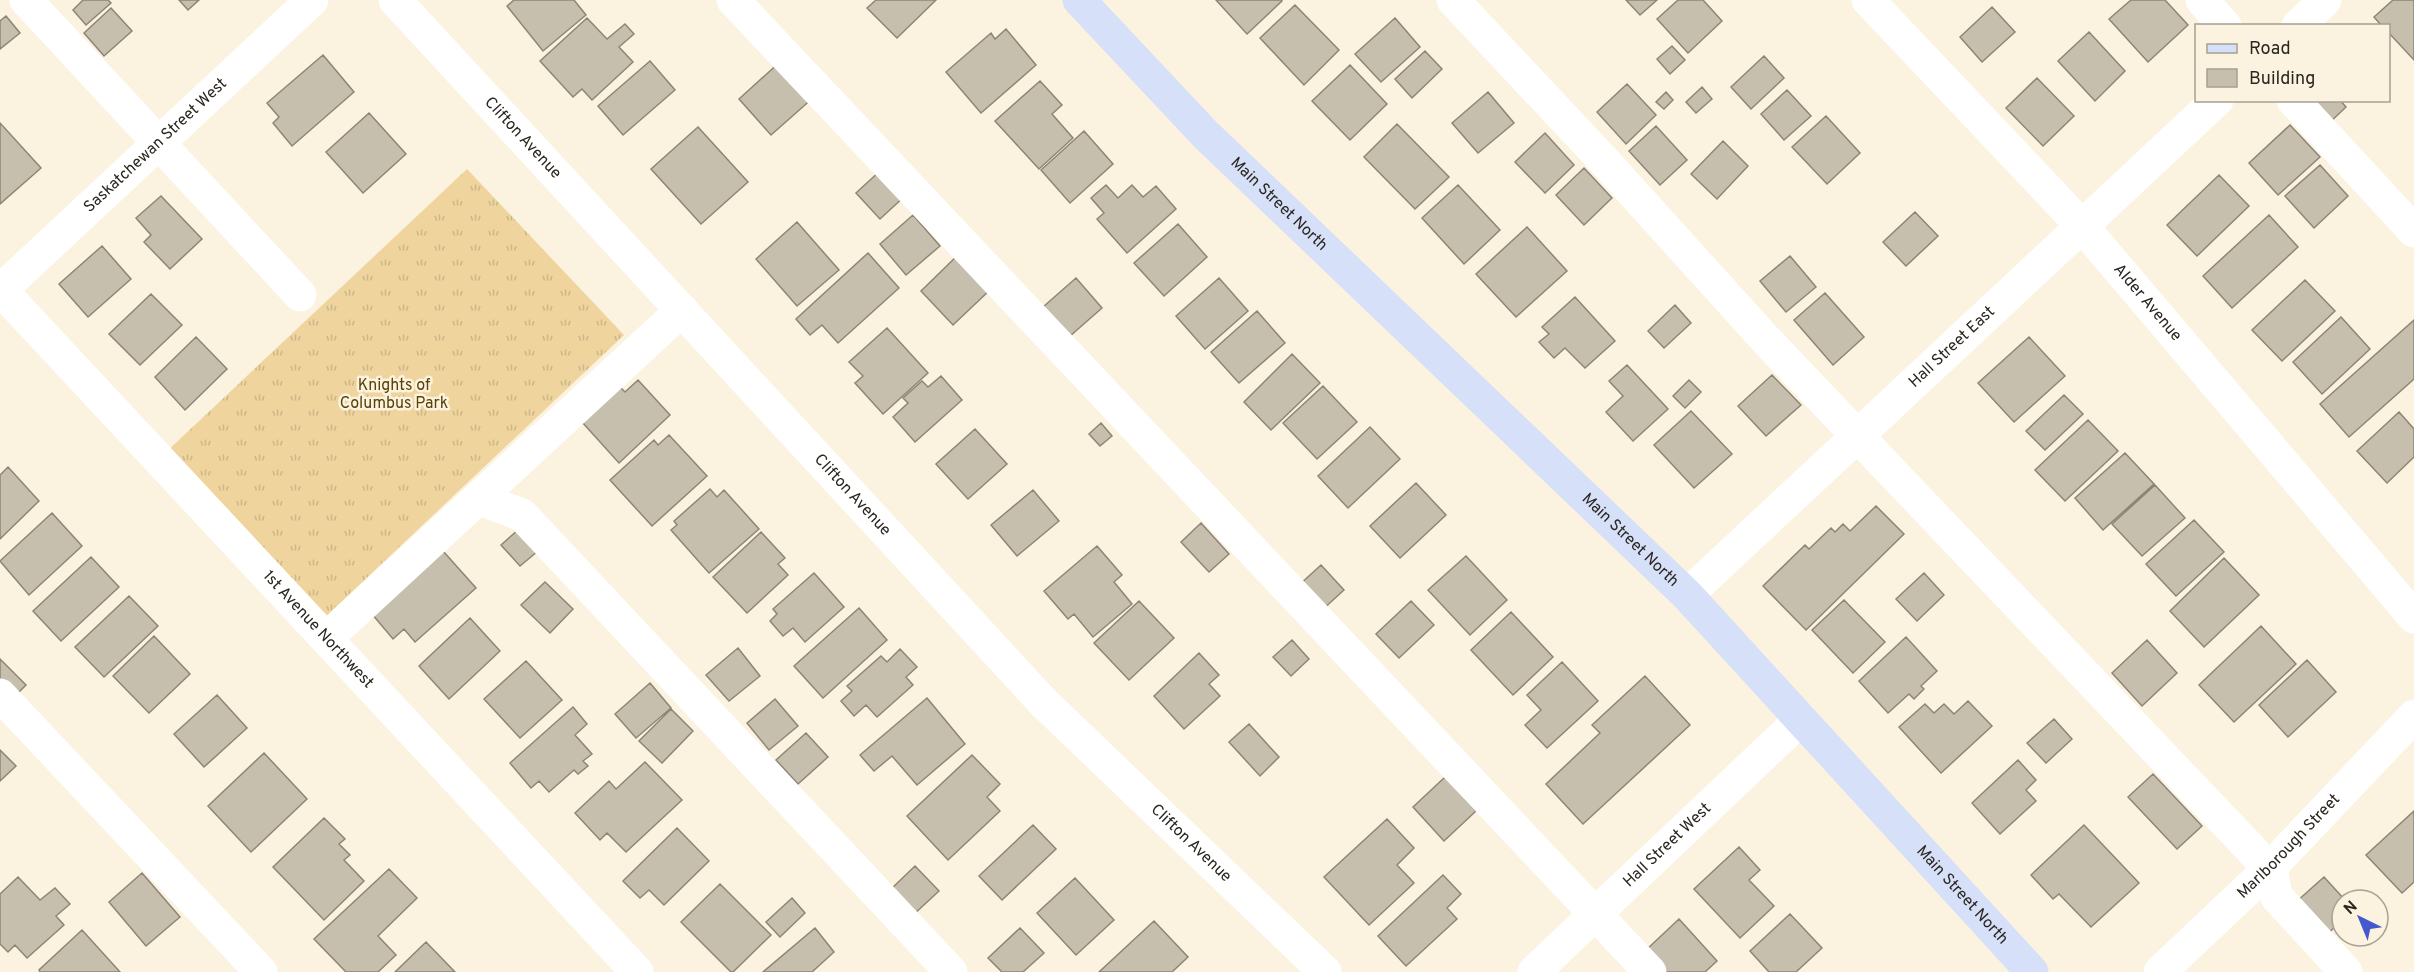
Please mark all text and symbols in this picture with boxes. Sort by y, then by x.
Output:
legend [2195,24,2390,102]
text: Road [2249,38,2291,61]
text: Building [2249,68,2315,91]
street label: Saskatchewan Street West [80,74,232,217]
street label: Clifton Avenue [480,93,565,183]
street label: Main Street North [1226,153,1332,256]
street label: Alder Avenue [2109,260,2186,346]
street label: Hall Street East [1905,302,2000,392]
park label: Knights of Columbus Park [340,376,448,414]
street label: Clifton Avenue [809,450,895,540]
street label: Main Street North [1577,489,1683,592]
street label: 1st Avenue Northwest [258,567,378,693]
street label: Marlborough Street [2233,790,2345,903]
street label: Hall Street West [1619,799,1716,892]
street label: Clifton Avenue [1146,800,1235,887]
street label: Main Street North [1912,842,2012,949]
north arrow [2330,888,2390,948]
text: N [2340,897,2362,920]

